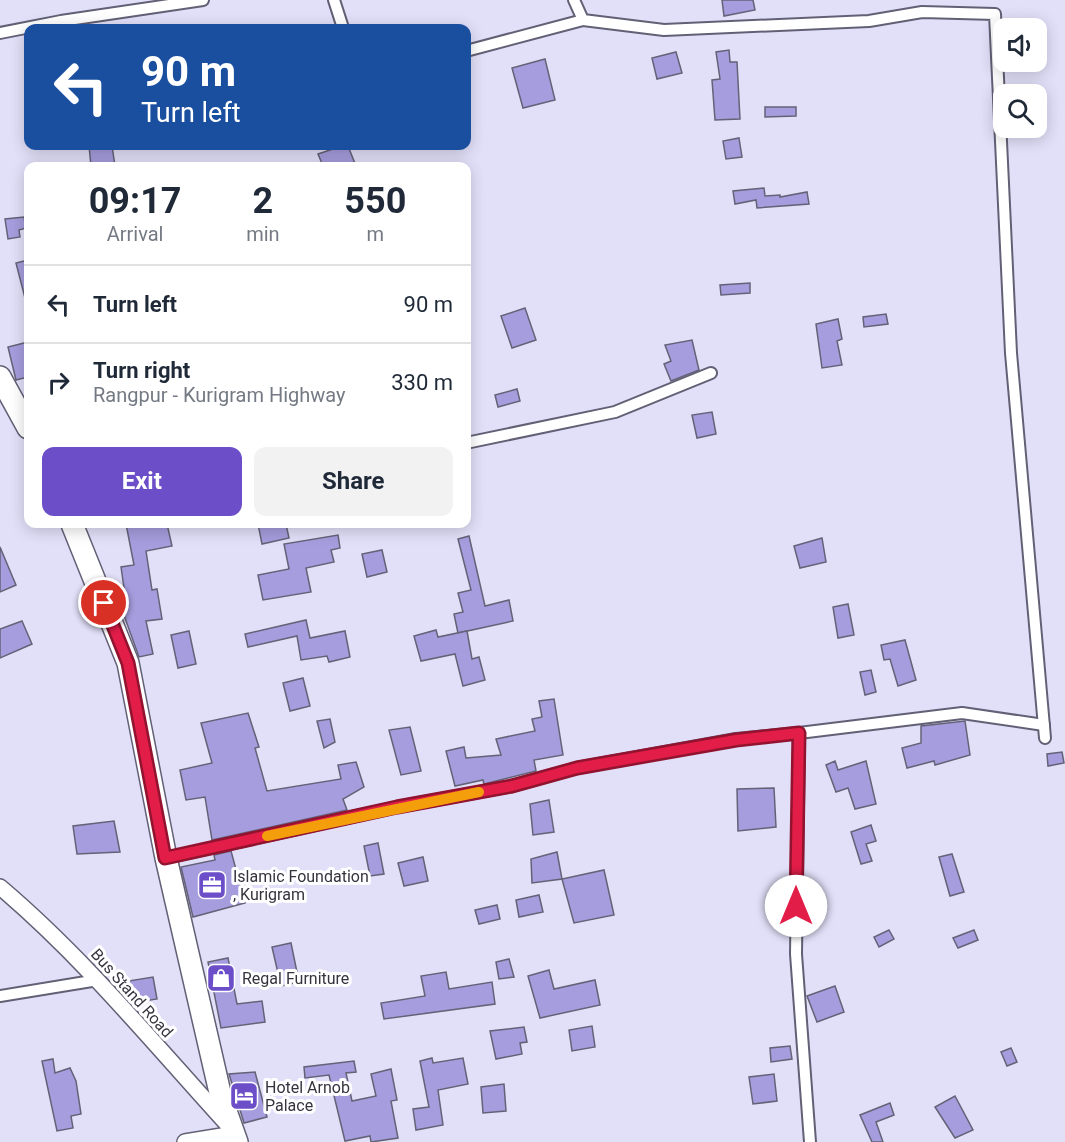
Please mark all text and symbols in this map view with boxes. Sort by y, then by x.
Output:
map controls [993,18,1047,138]
button: sound [993,18,1047,72]
text: 90 m [141,47,236,96]
icon: left [42,48,120,126]
button: search [993,84,1047,138]
text: Turn left [141,97,241,129]
text: 09:17 [89,180,181,222]
text: 2 [253,180,273,222]
text: 550 [344,180,406,222]
text: Arrival [107,222,163,246]
text: min [246,222,280,246]
text: m [367,222,384,246]
icon: left [42,288,75,321]
text: Turn left [93,292,177,317]
text: 90 m [404,292,453,317]
text: Turn right [93,358,190,383]
icon: right [42,366,75,399]
text: 330 m [391,370,453,395]
text: Rangpur - Kurigram Highway [93,383,346,407]
button: Exit [42,447,242,516]
button: Share [254,447,453,516]
pin [78,577,129,628]
icon: arrive [87,586,120,619]
place label: Islamic Foundation , Kurigram [233,867,369,904]
office icon: Islamic Foundation , Kurigram [196,869,228,901]
position arrow [764,874,828,938]
street label: Bus Stand Road [87,945,177,1041]
shop icon: Regal Furniture [205,962,237,994]
place label: Regal Furniture [242,969,349,988]
place label: Hotel Arnob Palace [265,1078,350,1115]
hotel icon: Hotel Arnob Palace [228,1080,260,1112]

